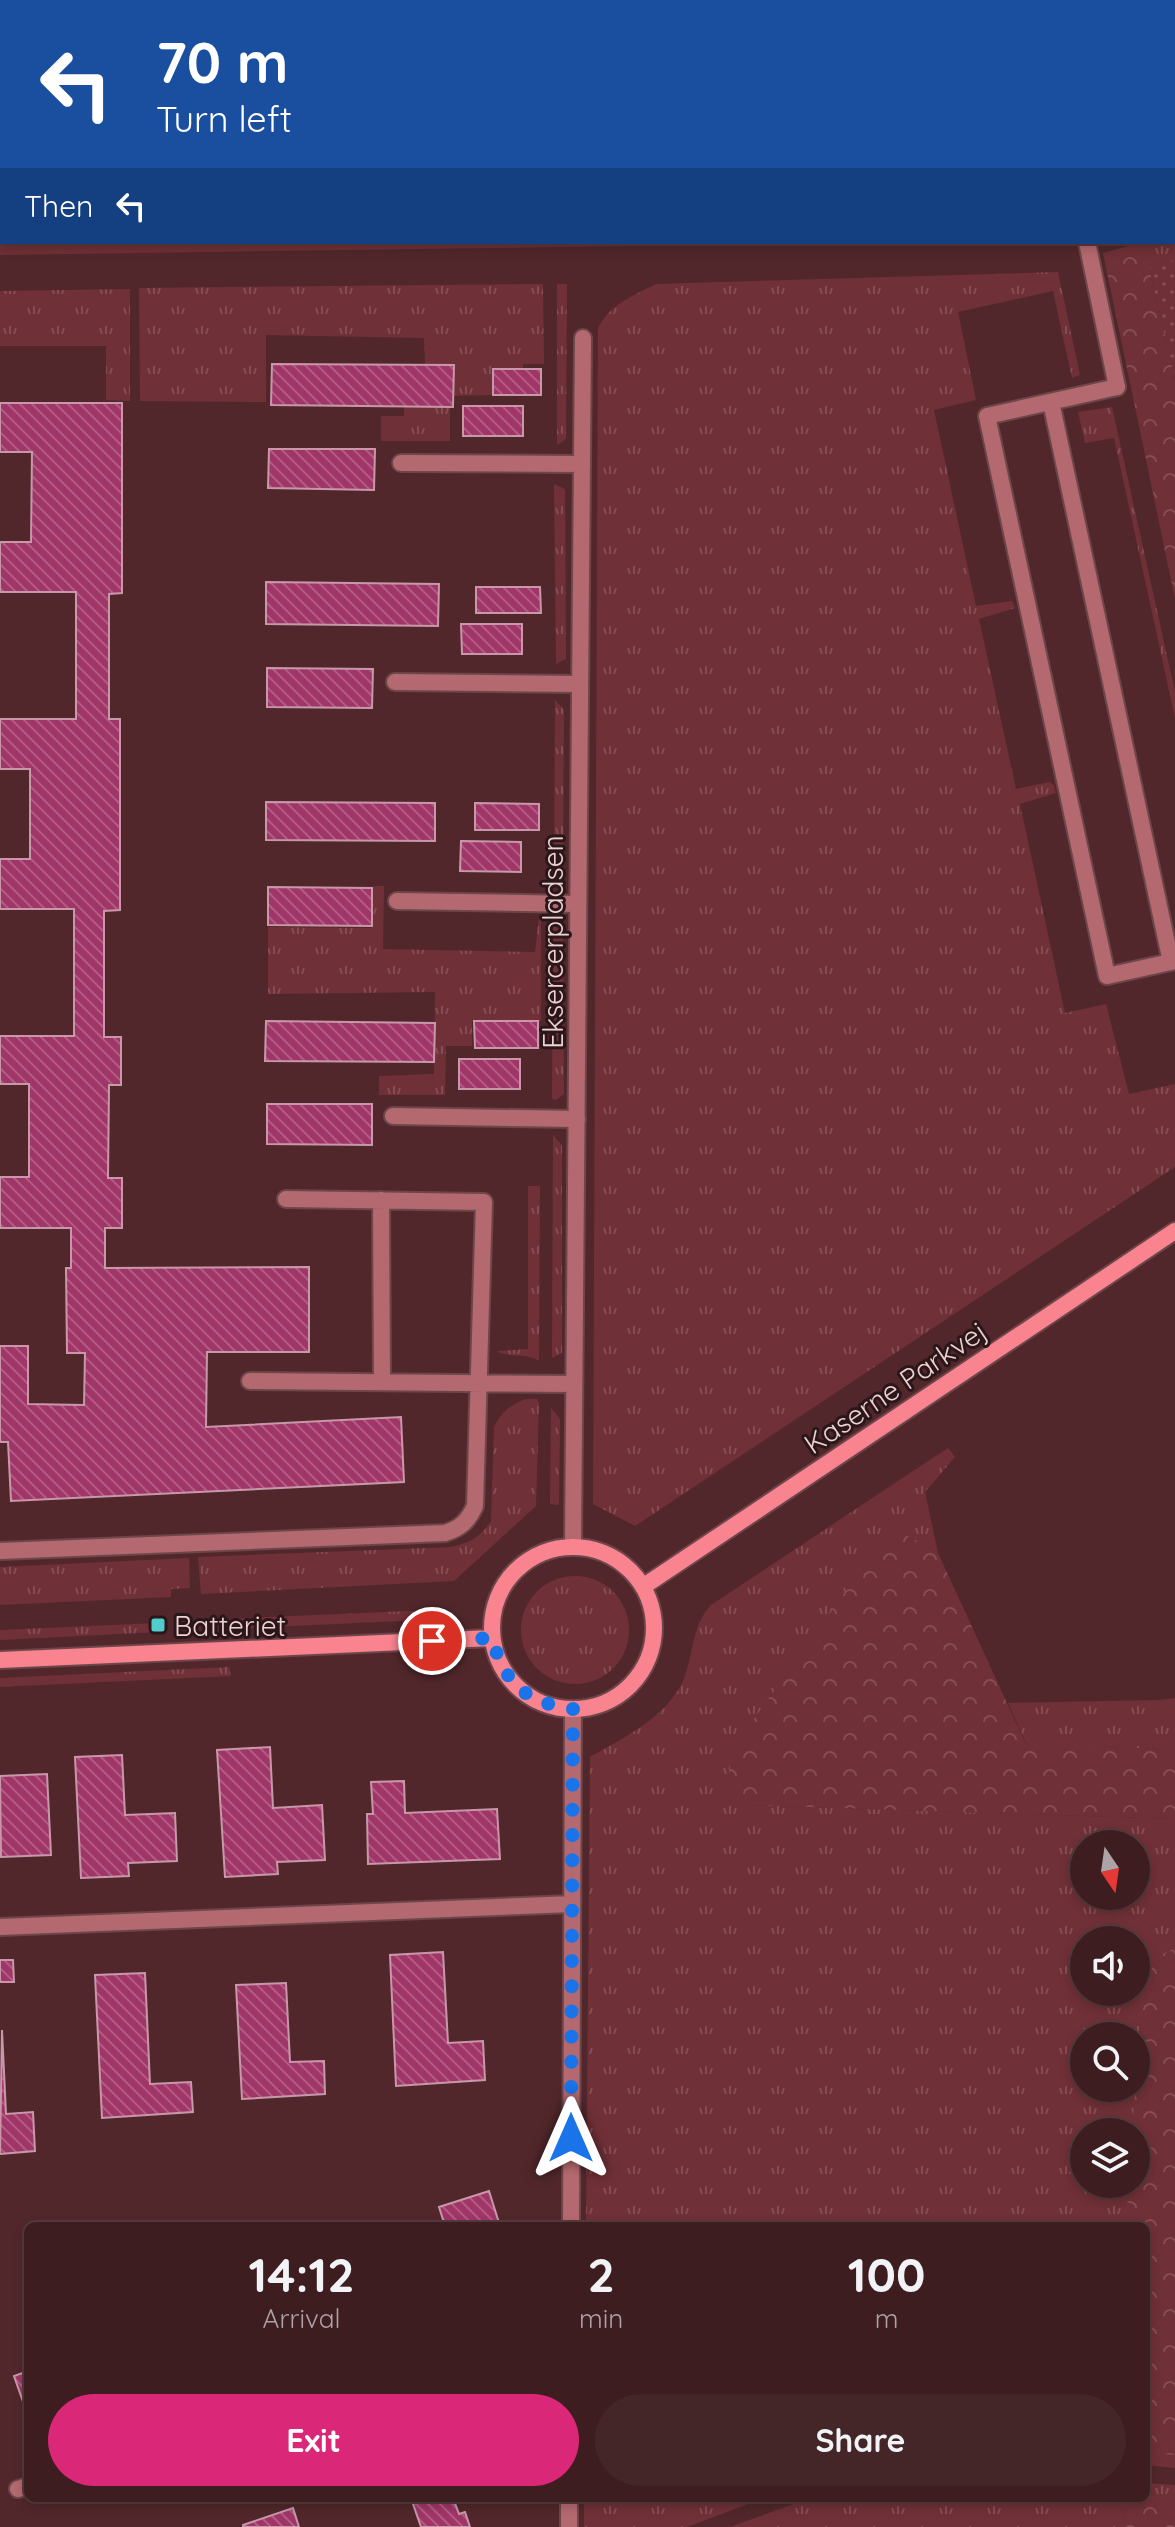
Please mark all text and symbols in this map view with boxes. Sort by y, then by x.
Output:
text: 70 m [156,27,288,97]
icon: left [24,32,128,136]
text: Turn left [156,96,292,141]
icon: left [109,184,153,228]
text: Then [24,187,93,225]
street label: Eksercerpladsen [535,835,570,1049]
street label: Kaserne Parkvej [797,1313,993,1461]
pin [398,1607,466,1675]
place label: Batteriet [174,1608,286,1643]
marker: Batteriet [149,1616,167,1634]
icon: arrive [410,1619,454,1663]
north arrow [1070,1830,1150,1910]
map controls [1070,1830,1150,2198]
button: sound [1070,1926,1150,2006]
button: search [1070,2022,1150,2102]
position arrow [529,2096,613,2180]
button: layers [1070,2118,1150,2198]
text: 14:12 [249,2244,355,2304]
text: 2 [588,2244,615,2304]
text: 100 [848,2244,925,2304]
text: Arrival [263,2302,340,2335]
text: min [579,2302,623,2335]
text: m [875,2302,899,2335]
button: Exit [48,2394,579,2486]
button: Share [595,2394,1126,2486]

